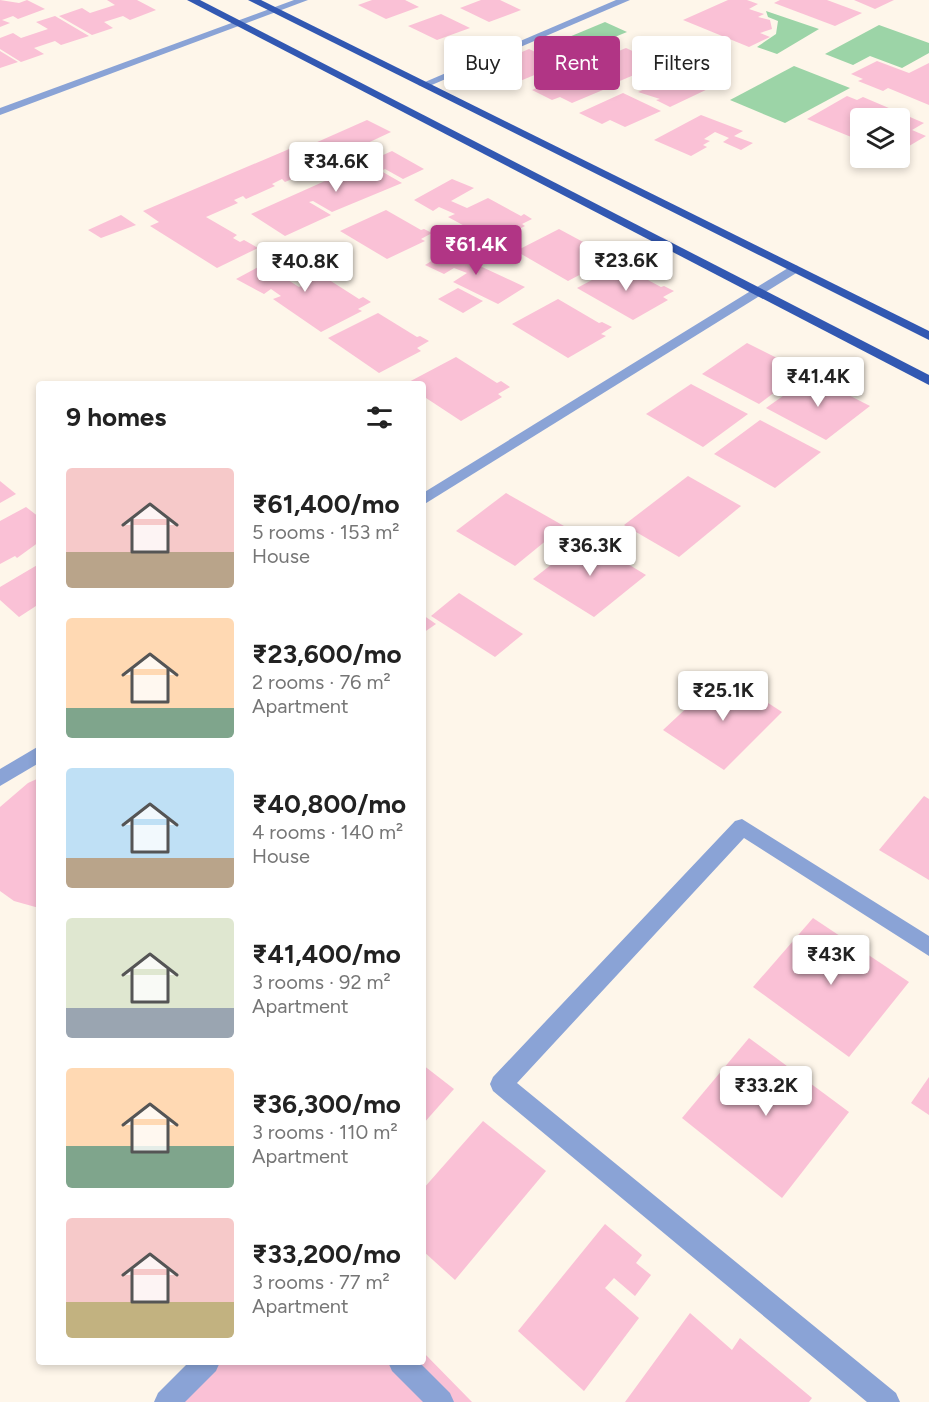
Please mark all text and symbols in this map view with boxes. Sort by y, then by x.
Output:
chip: Buy [444,36,522,90]
chip: Rent [534,36,620,90]
chip: Filters [632,36,731,90]
map controls [850,108,910,168]
button: layers [850,108,910,168]
pin: ₹34.6K [287,142,385,193]
text: ₹34.6K [303,149,369,173]
pin: ₹61.4K [427,225,525,276]
text: ₹61.4K [445,232,507,256]
pin: ₹23.6K [577,241,675,292]
pin: ₹40.8K [256,242,354,293]
text: ₹23.6K [594,248,658,272]
text: ₹40.8K [271,249,339,273]
pin: ₹41.4K [769,357,867,408]
text: ₹41.4K [786,364,850,388]
text: 9 homes [66,401,166,433]
icon: filters [363,401,396,434]
text: ₹61,400/mo [252,488,400,520]
icon: home [114,492,186,564]
text: 5 rooms · 153 m² [252,520,400,544]
pin: ₹36.3K [541,526,639,577]
text: ₹36.3K [558,533,622,557]
text: House [252,544,310,568]
text: ₹23,600/mo [252,638,402,670]
icon: home [114,642,186,714]
text: 2 rooms · 76 m² [252,670,391,694]
pin: ₹25.1K [674,671,772,722]
text: ₹25.1K [692,678,754,702]
text: Apartment [252,694,349,718]
text: ₹40,800/mo [252,788,406,820]
icon: home [114,792,186,864]
text: 4 rooms · 140 m² [252,820,403,844]
text: House [252,844,310,868]
pin: ₹43K [795,935,867,986]
text: ₹41,400/mo [252,938,401,970]
icon: home [114,942,186,1014]
text: ₹43K [806,942,856,966]
text: 3 rooms · 92 m² [252,970,391,994]
text: Apartment [252,994,349,1018]
pin: ₹33.2K [717,1066,815,1117]
text: ₹33.2K [734,1073,798,1097]
text: ₹36,300/mo [252,1088,401,1120]
icon: home [114,1092,186,1164]
text: 3 rooms · 110 m² [252,1120,398,1144]
text: Apartment [252,1144,349,1168]
text: ₹33,200/mo [252,1238,401,1270]
icon: home [114,1242,186,1314]
text: 3 rooms · 77 m² [252,1270,390,1294]
text: Apartment [252,1294,349,1318]

